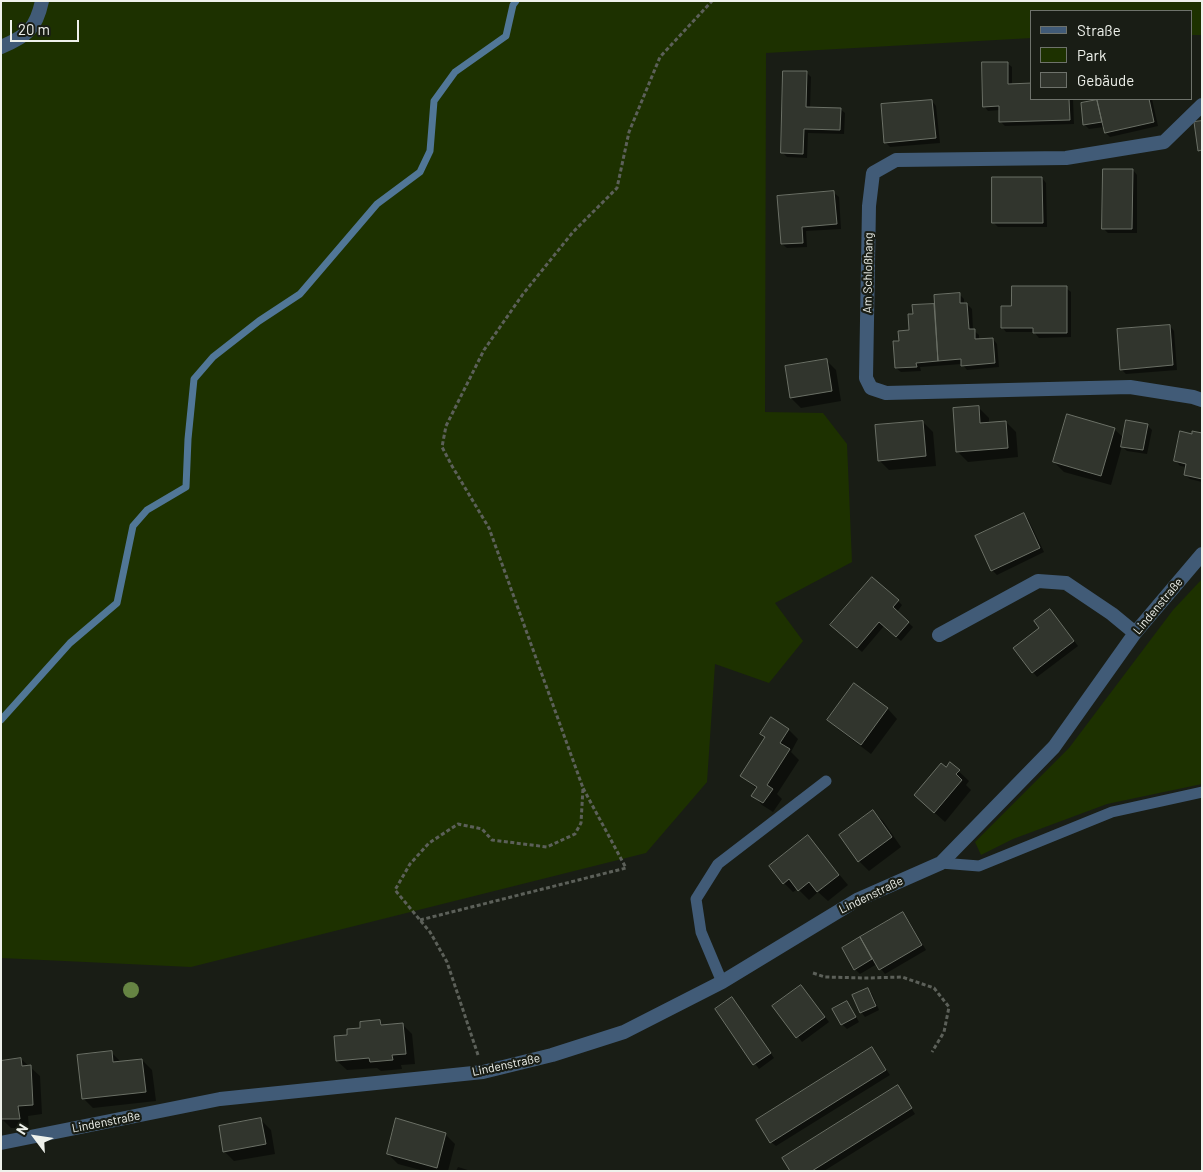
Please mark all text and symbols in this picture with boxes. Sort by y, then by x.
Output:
scale bar [12,10,81,42]
legend [1030,10,1193,100]
text: 20 m [18,20,50,38]
text: Straße [1077,21,1121,39]
text: Park [1077,46,1106,64]
text: Gebäude [1077,71,1134,89]
street label: Am Schloßhang [860,232,876,314]
street label: Lindenstraße [1130,575,1186,637]
street label: Lindenstraße [837,873,905,917]
street label: Lindenstraße [471,1051,541,1079]
street label: Lindenstraße [71,1108,141,1136]
north arrow [10,1112,60,1162]
text: N [12,1121,31,1137]

